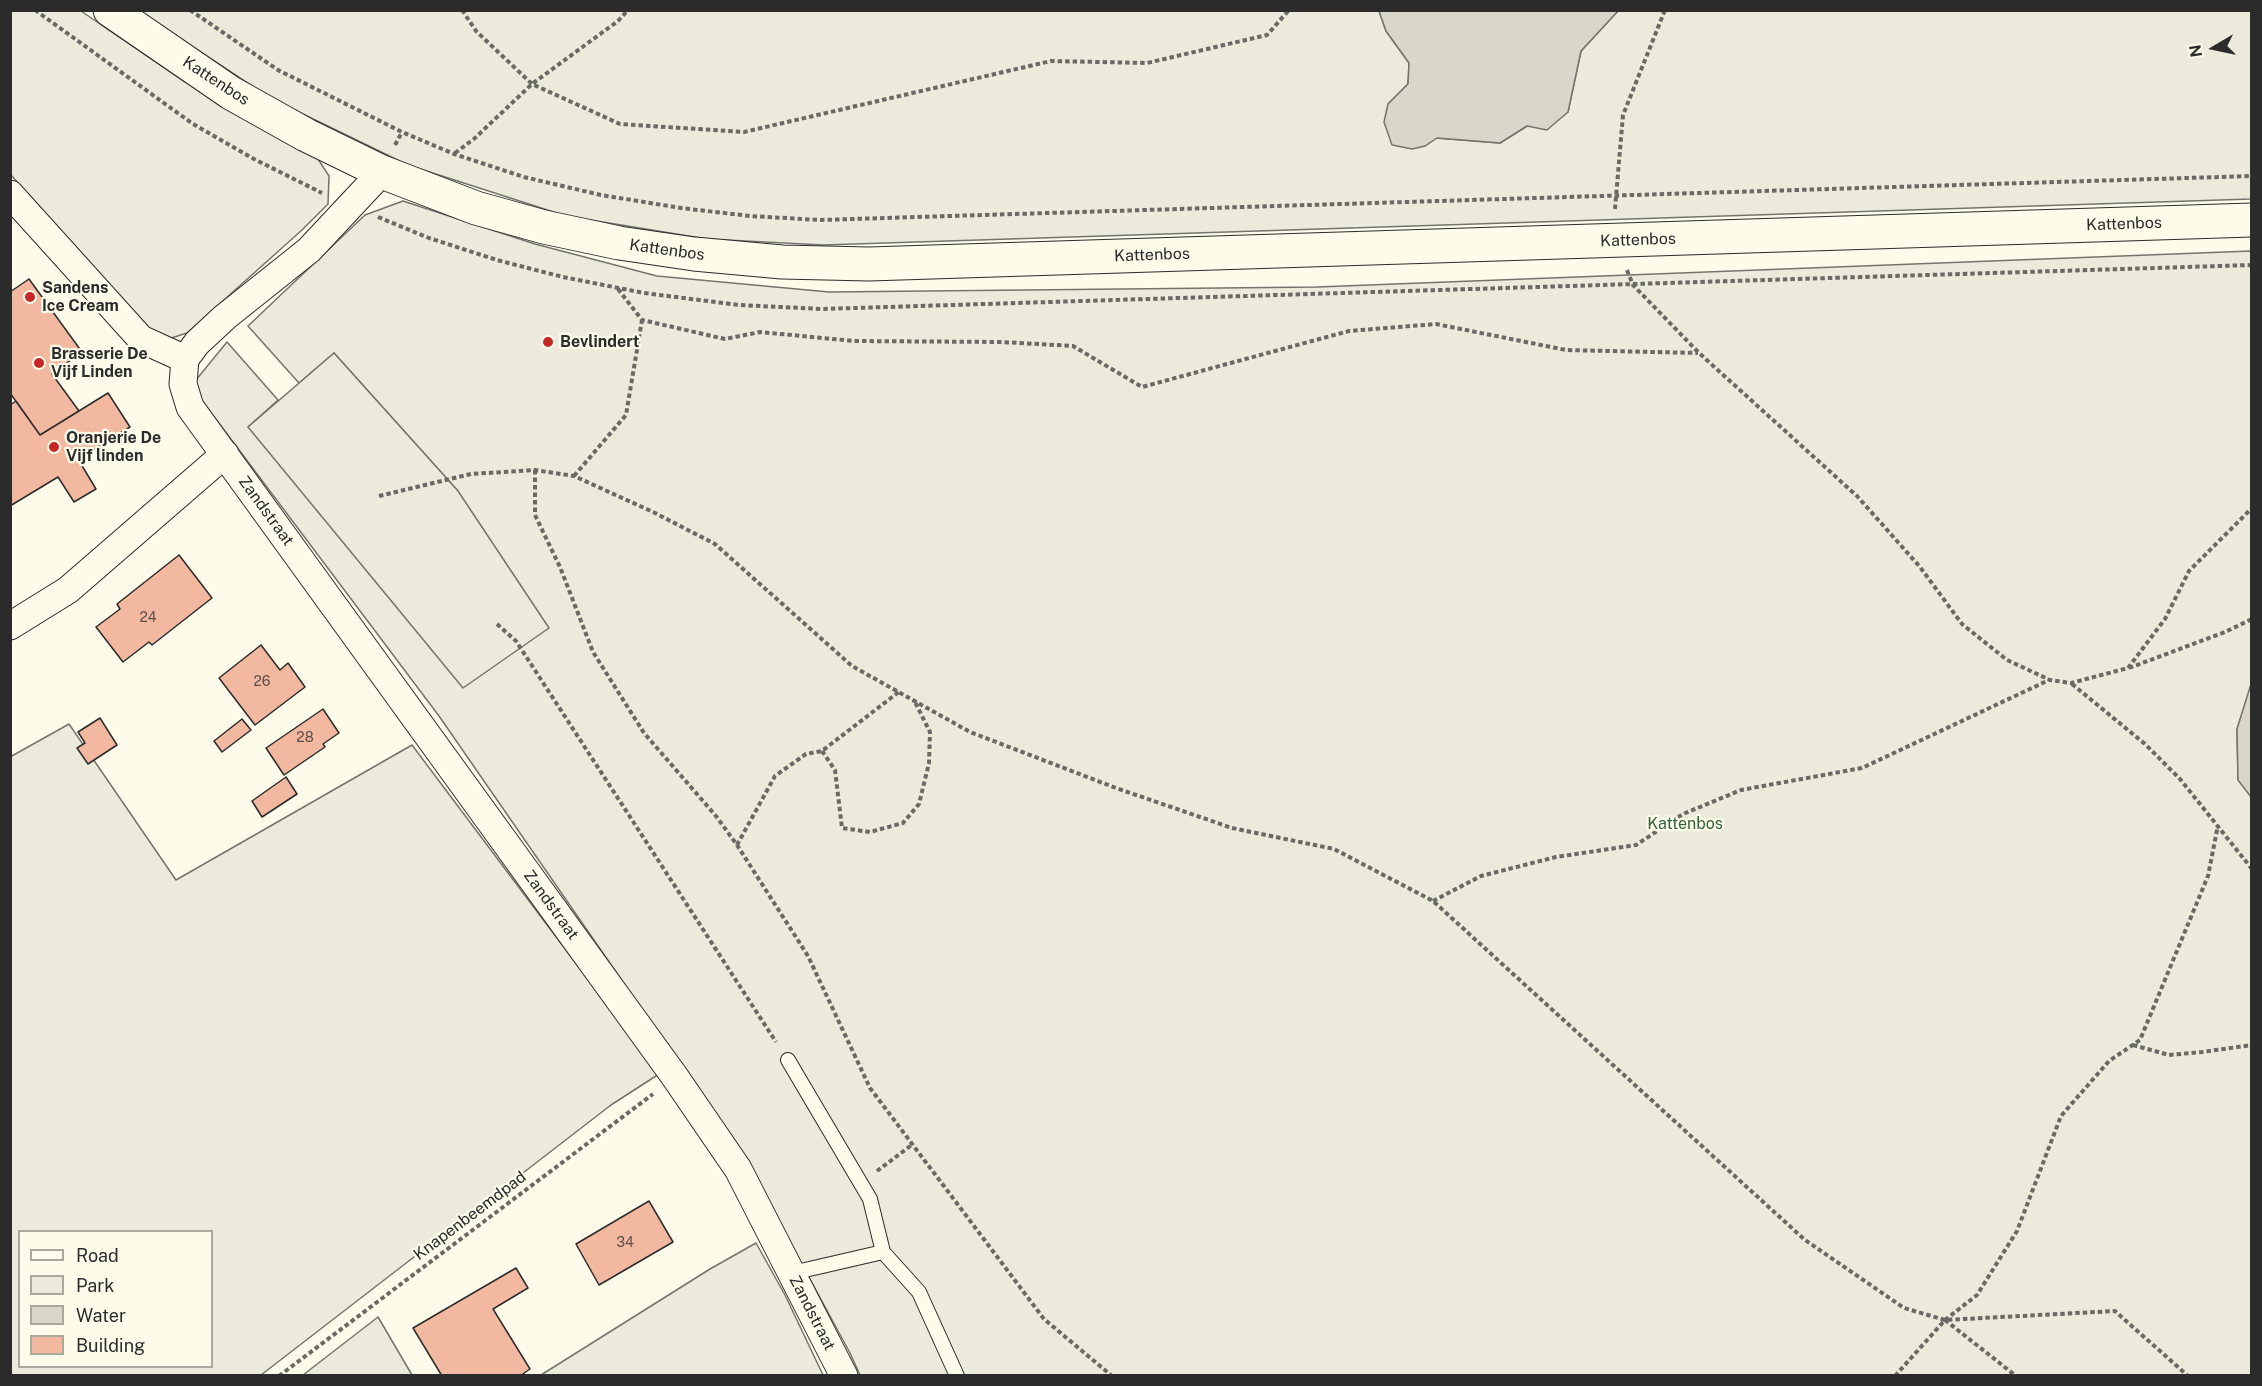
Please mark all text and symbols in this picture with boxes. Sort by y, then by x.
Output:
north arrow [2184,18,2244,78]
text: N [2185,43,2206,59]
street label: Kattenbos [179,52,253,110]
street label: Kattenbos [2086,213,2162,235]
street label: Kattenbos [1600,229,1676,251]
street label: Kattenbos [628,235,706,265]
street label: Kattenbos [1114,244,1190,266]
place label: Sandens Ice Cream [42,278,119,316]
marker: Sandens Ice Cream [23,290,37,304]
place label: Bevlindert [560,332,640,352]
marker: Bevlindert [541,335,555,349]
place label: Brasserie De Vijf Linden [51,344,148,382]
marker: Brasserie De Vijf Linden [32,356,46,370]
place label: Oranjerie De Vijf linden [66,428,161,466]
marker: Oranjerie De Vijf linden [47,440,61,454]
street label: Zandstraat [234,472,298,550]
house number: 24 [139,610,157,626]
house number: 26 [253,674,271,690]
house number: 28 [296,730,314,746]
park label: Kattenbos [1647,814,1723,834]
street label: Zandstraat [519,866,583,944]
street label: Knapenbeemdpad [410,1167,530,1265]
legend [18,1230,213,1368]
house number: 34 [616,1235,634,1251]
text: Road [76,1245,119,1266]
street label: Zandstraat [785,1272,839,1354]
text: Park [76,1275,114,1296]
text: Water [76,1305,126,1326]
text: Building [76,1335,145,1356]

